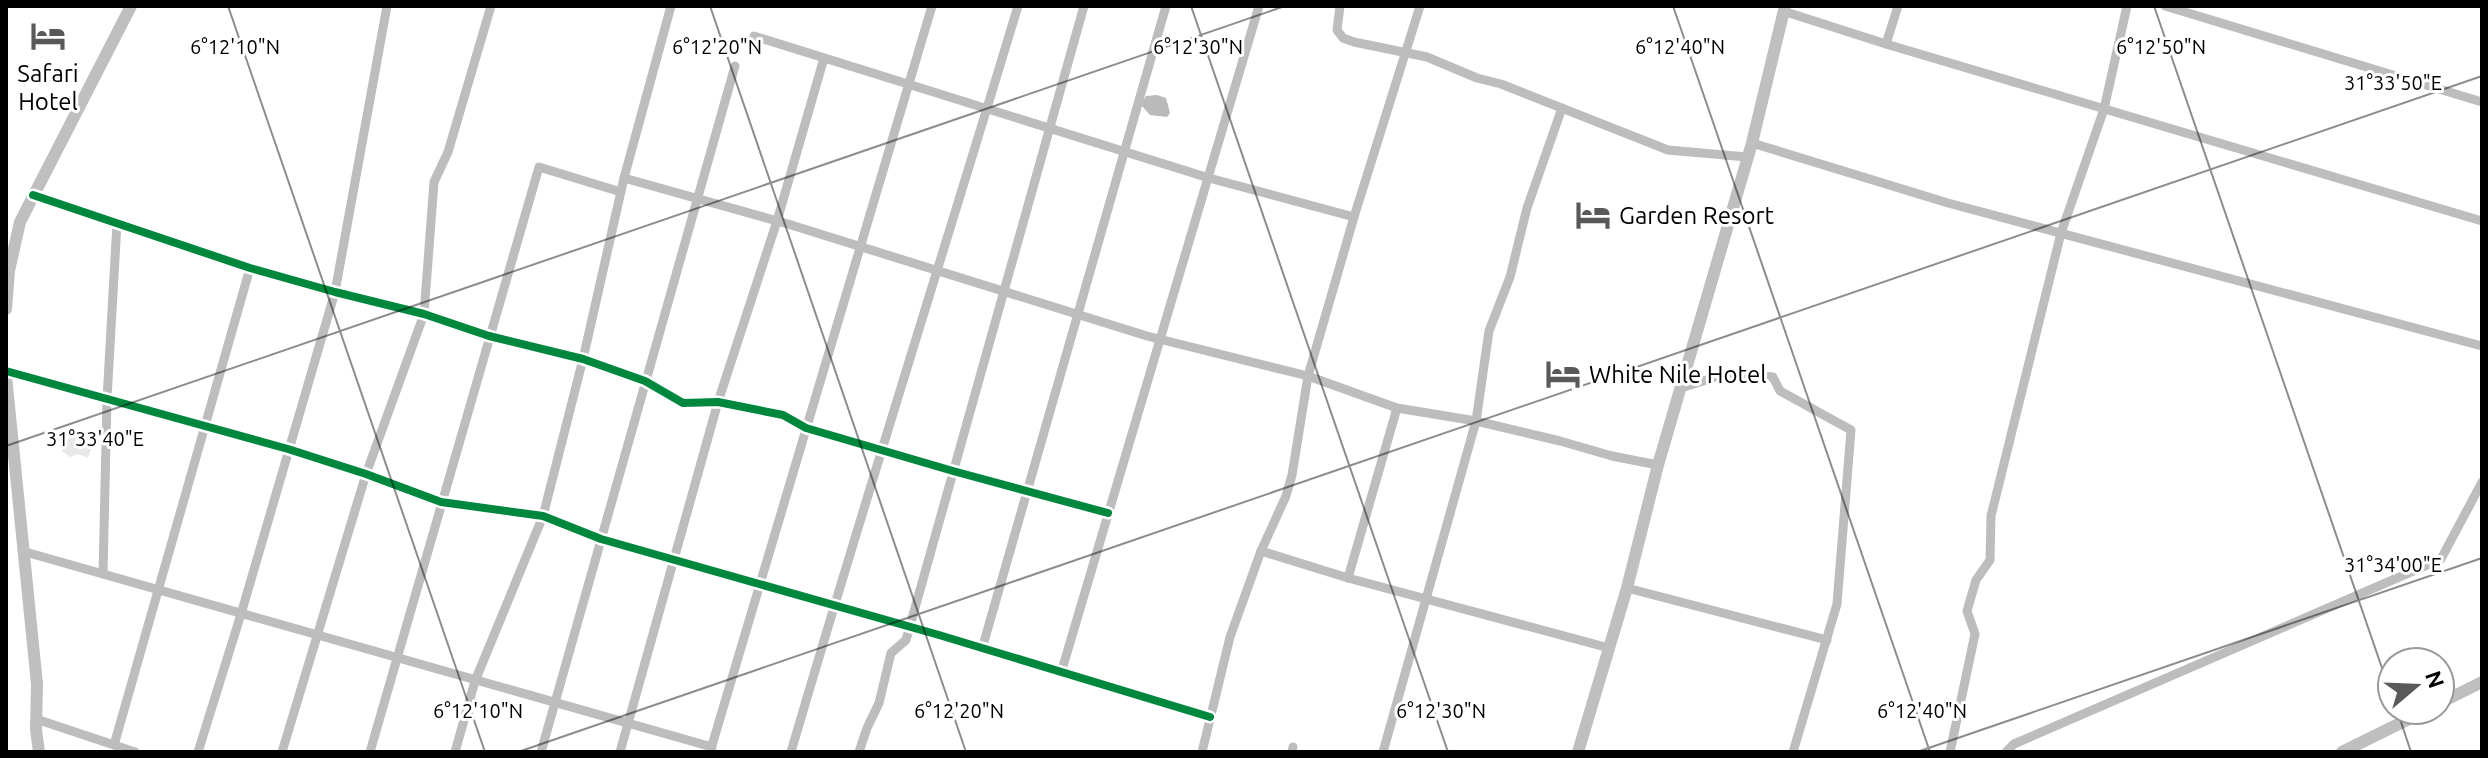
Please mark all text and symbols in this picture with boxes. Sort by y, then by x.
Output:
hotel icon: Safari Hotel [29,17,67,55]
text: 6°12'10"N [190,35,280,58]
text: 6°12'20"N [672,35,762,58]
text: 6°12'30"N [1153,35,1243,58]
text: 6°12'40"N [1635,35,1725,58]
text: 6°12'50"N [2116,35,2206,58]
place label: Safari Hotel [17,60,79,115]
text: 31°33'50"E [2344,71,2442,94]
hotel icon: Garden Resort [1574,196,1612,234]
place label: Garden Resort [1619,202,1775,229]
hotel icon: White Nile Hotel [1544,355,1582,393]
place label: White Nile Hotel [1589,361,1767,388]
text: 31°33'40"E [46,427,144,450]
text: 31°34'00"E [2344,553,2442,576]
north arrow [2376,646,2456,726]
text: N [2421,667,2450,691]
text: 6°12'10"N [433,699,523,722]
text: 6°12'20"N [914,699,1004,722]
text: 6°12'30"N [1396,699,1486,722]
text: 6°12'40"N [1877,699,1967,722]

